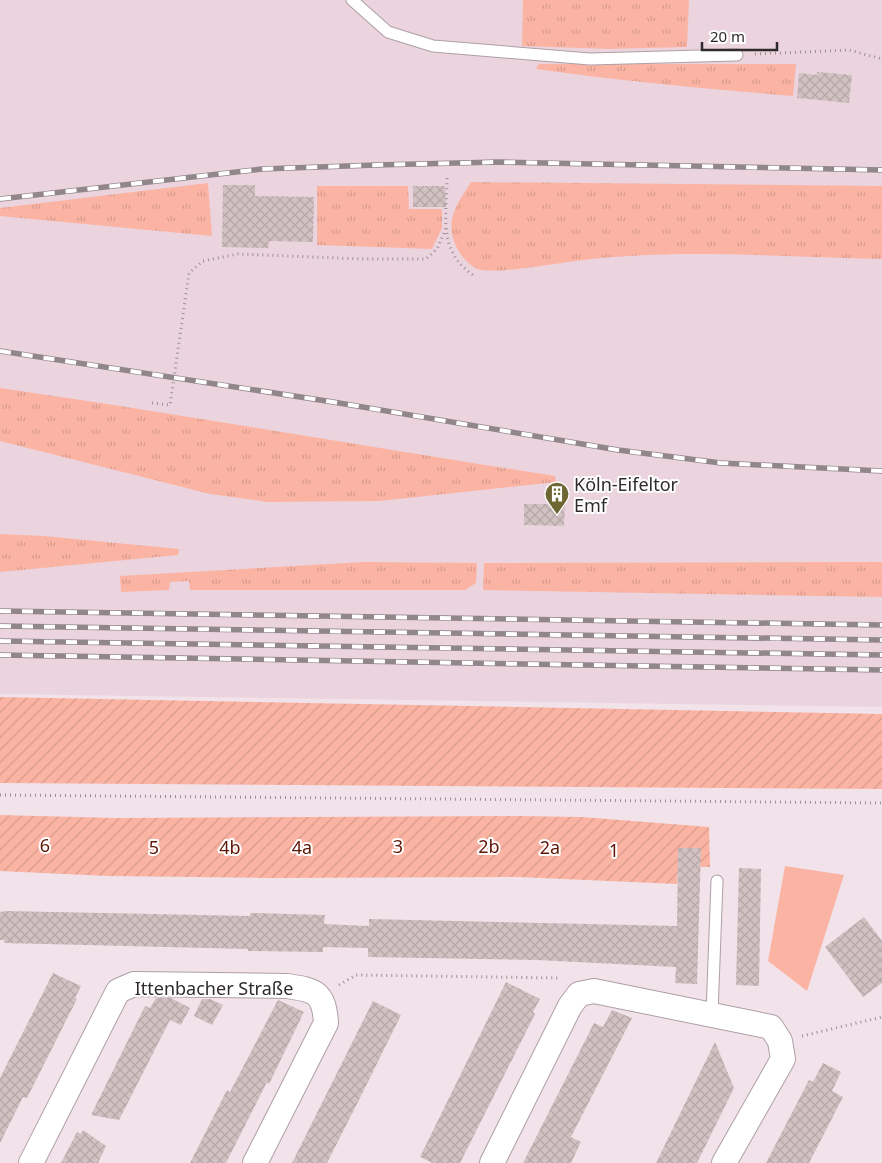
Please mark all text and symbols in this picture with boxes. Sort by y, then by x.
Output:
scale bar [702,20,777,52]
text: 20 m [710,26,745,46]
place label: Köln-Eifeltor Emf [574,472,679,517]
building icon: Köln-Eifeltor Emf [544,481,570,515]
park label: 6 [40,833,50,857]
park label: 3 [393,834,403,858]
park label: 2b [478,834,500,858]
park label: 5 [149,835,159,859]
park label: 4b [219,835,241,859]
park label: 4a [292,835,312,859]
park label: 2a [540,835,560,859]
park label: 1 [609,838,619,862]
street label: Ittenbacher Straße [135,976,293,1000]

